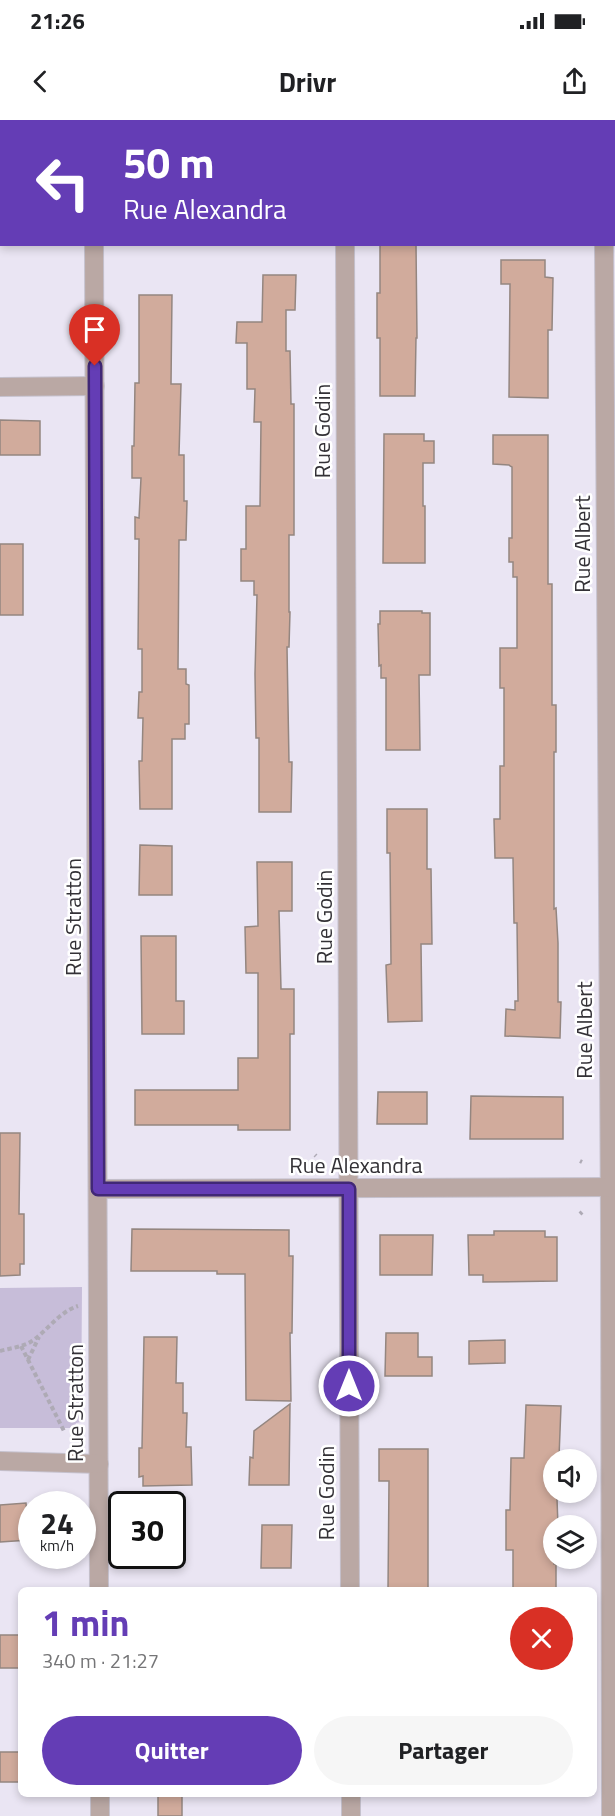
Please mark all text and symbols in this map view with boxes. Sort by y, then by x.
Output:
text: 21:26 [30,4,85,38]
text: Drivr [279,61,336,102]
icon: back [24,65,57,98]
icon: share [558,65,591,98]
text: 50 m [123,130,215,194]
icon: left [24,144,102,222]
text: Rue Alexandra [123,188,287,229]
pin [69,304,120,366]
icon: arrive [78,313,111,346]
street label: Rue Godin [305,384,339,478]
street label: Rue Albert [565,495,599,593]
street label: Rue Stratton [56,858,90,976]
street label: Rue Godin [307,870,341,964]
street label: Rue Albert [567,981,601,1079]
street label: Rue Alexandra [289,1148,423,1182]
street label: Rue Stratton [58,1344,92,1462]
position arrow [317,1354,381,1418]
street label: Rue Godin [309,1446,343,1540]
map controls [543,1449,597,1569]
button: sound [543,1449,597,1503]
speed limit sign: 30 [108,1491,186,1569]
text: 24 [40,1500,74,1546]
button: layers [543,1515,597,1569]
text: km/h [40,1534,74,1557]
text: 1 min [42,1595,129,1650]
button: close [510,1607,573,1670]
text: 340 m · 21:27 [42,1645,159,1676]
button: Quitter [42,1716,302,1785]
button: Partager [314,1716,573,1785]

